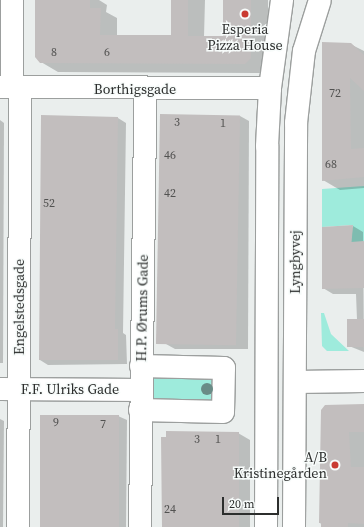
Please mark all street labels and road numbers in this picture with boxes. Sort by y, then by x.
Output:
street label: Borthigsgade [94,81,176,97]
street label: Lyngbyvej [287,230,303,294]
street label: H.P. Ørums Gade [133,254,151,362]
street label: Engelstedsgade [11,259,27,355]
street label: F.F. Ulriks Gade [21,381,119,397]

